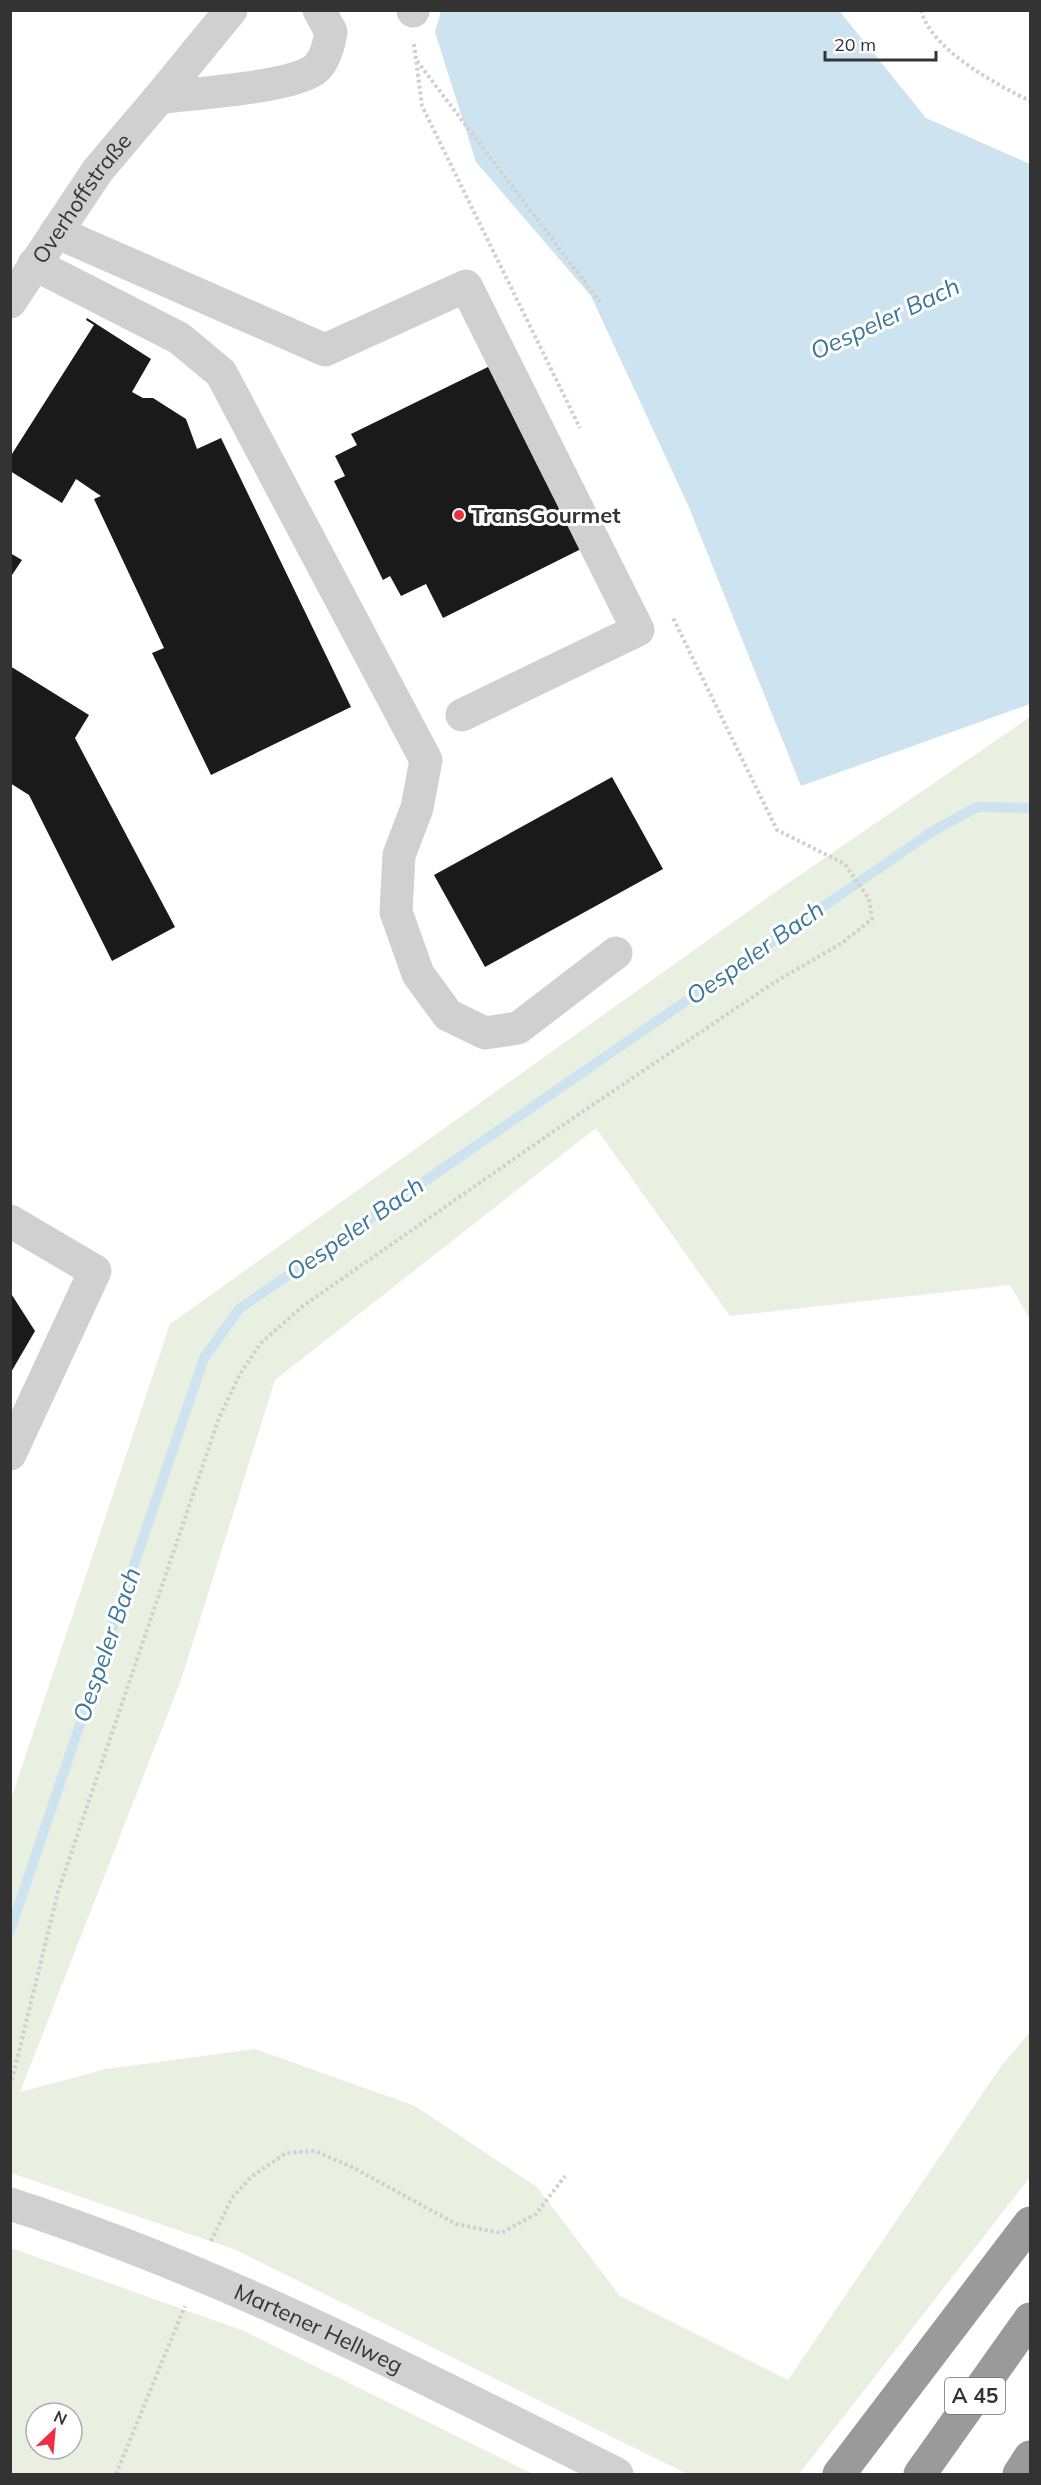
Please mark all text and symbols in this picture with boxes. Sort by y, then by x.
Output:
scale bar [825,24,936,62]
text: 20 m [834,33,876,56]
street label: Overhoffstraße [26,127,137,269]
water label: Oespeler Bach [805,270,964,366]
place label: TransGourmet [471,501,621,529]
marker: TransGourmet [452,508,466,522]
water label: Oespeler Bach [680,894,829,1011]
water label: Oespeler Bach [280,1170,429,1287]
water label: Oespeler Bach [66,1564,147,1726]
street label: Martener Hellweg [230,2277,407,2379]
road number: A 45 [945,2378,1005,2414]
north arrow [24,2401,84,2461]
text: N [51,2406,70,2429]

